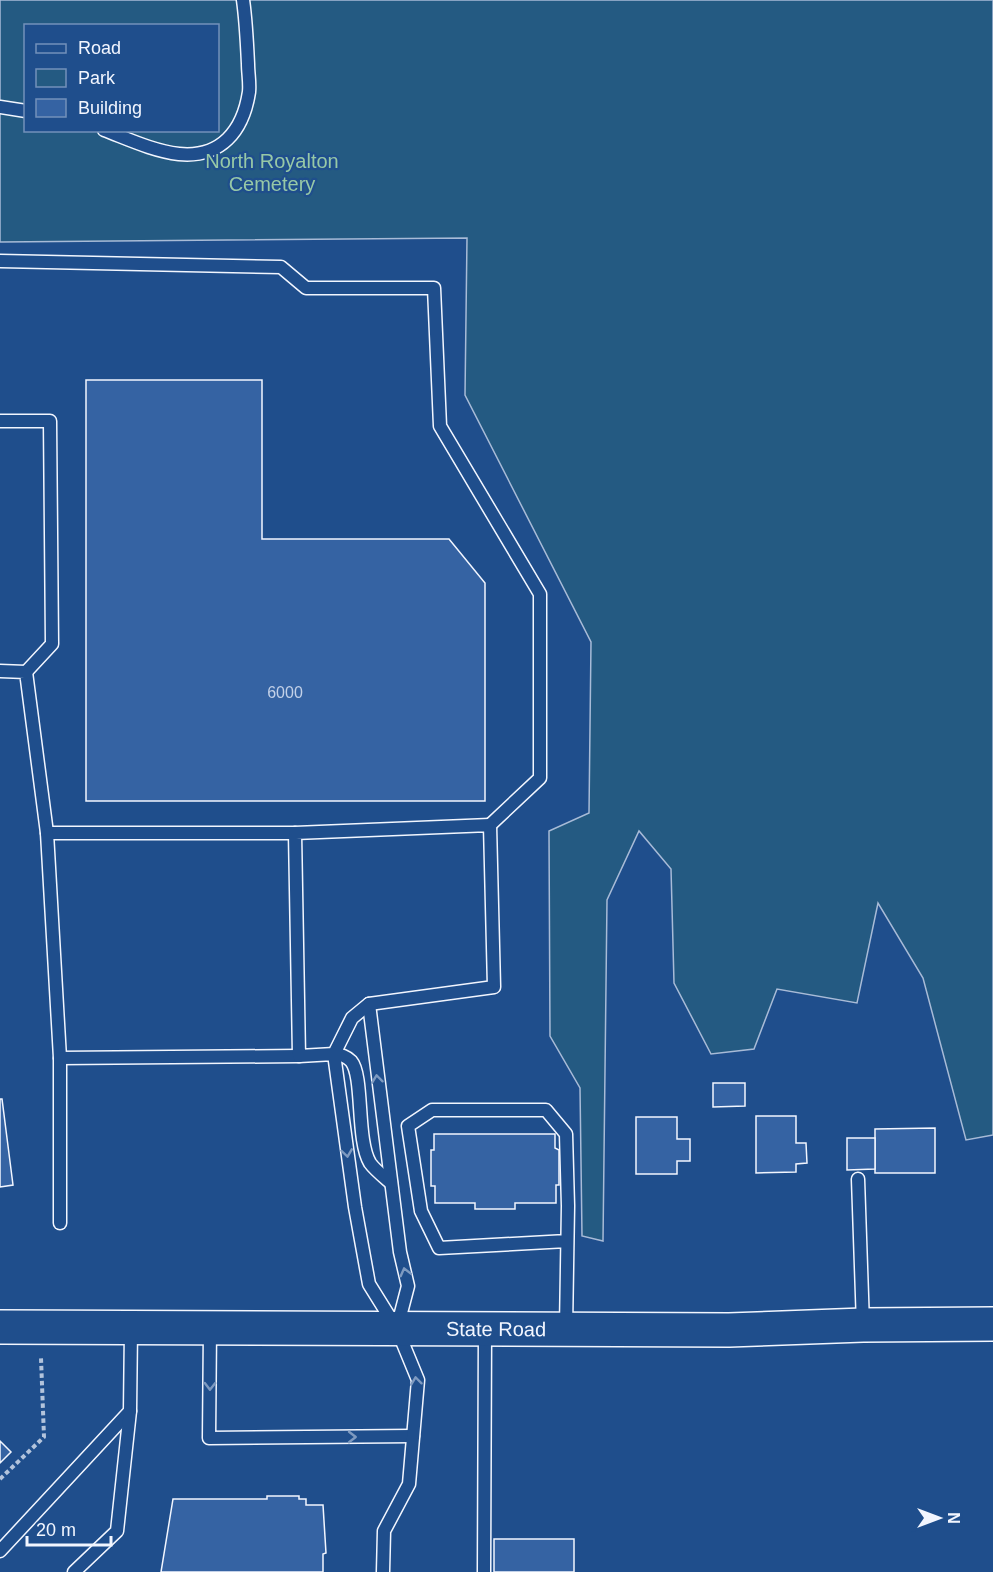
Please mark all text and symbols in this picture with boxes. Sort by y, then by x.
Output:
legend [24,24,219,132]
text: Road [78,38,121,58]
text: Park [78,68,116,88]
text: Building [78,98,142,118]
park label: North Royalton Cemetery [205,150,339,195]
house number: 6000 [267,684,303,701]
one-way arrow [371,1075,384,1084]
one-way arrow [341,1149,353,1158]
one-way arrow [399,1267,412,1277]
street label: State Road [446,1318,546,1340]
one-way arrow [410,1376,422,1386]
one-way arrow [203,1382,216,1391]
one-way arrow [348,1431,357,1443]
north arrow [909,1488,969,1548]
scale bar [27,1509,111,1547]
text: N [945,1512,962,1524]
text: 20 m [36,1520,76,1540]

